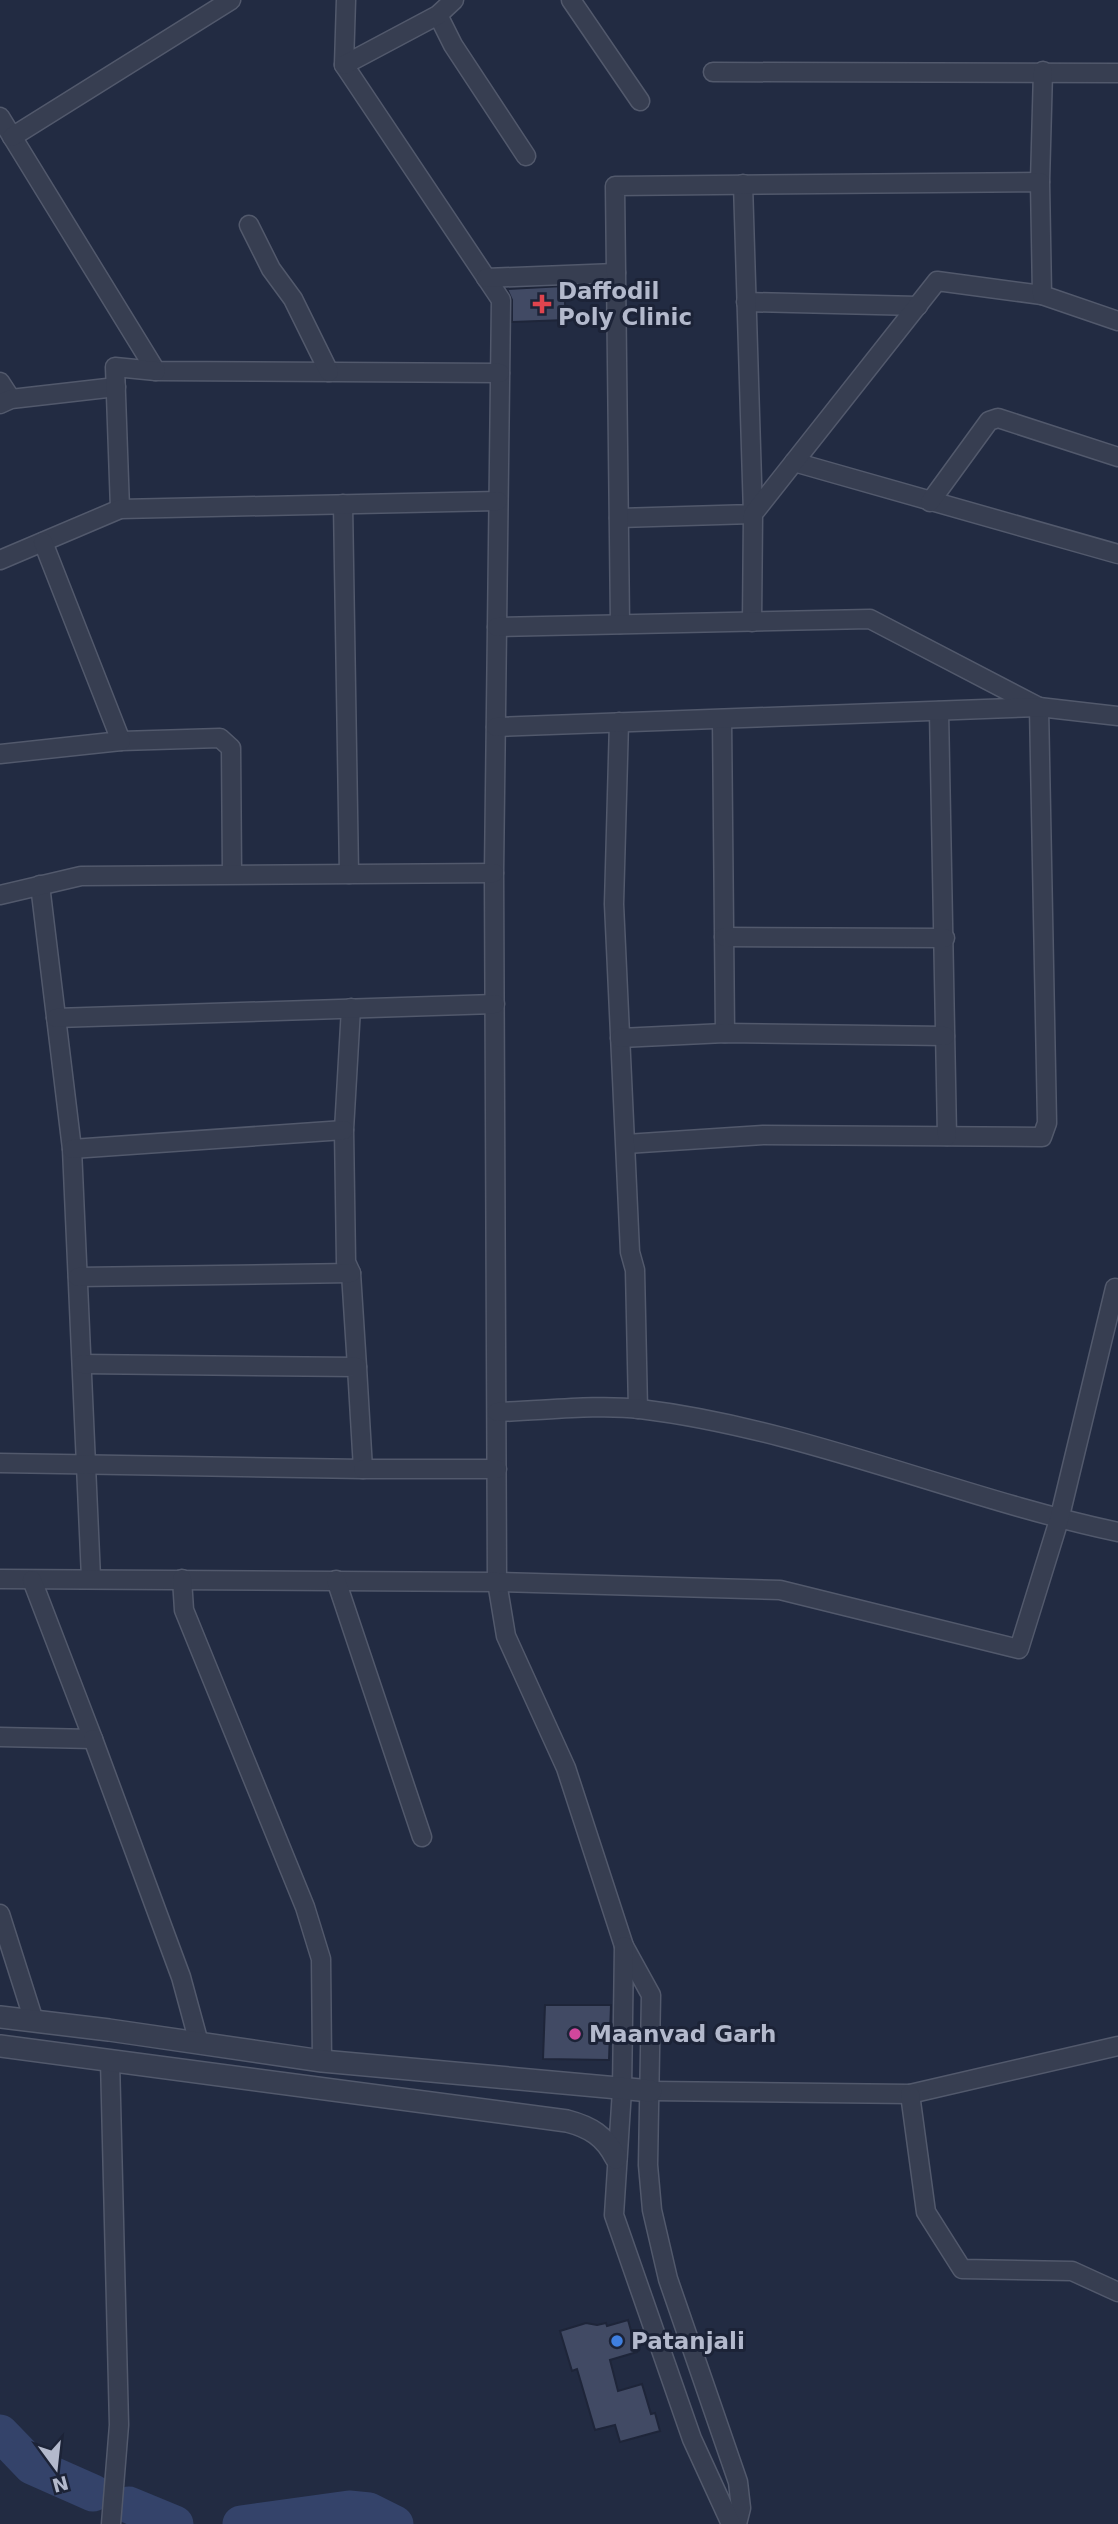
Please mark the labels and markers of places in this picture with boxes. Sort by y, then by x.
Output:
place label: Daffodil Poly Clinic [558,278,692,330]
marker: Daffodil Poly Clinic [532,294,552,314]
place label: Maanvad Garh [589,2021,776,2047]
marker: Maanvad Garh [567,2026,583,2042]
place label: Patanjali [631,2328,745,2354]
marker: Patanjali [609,2333,625,2349]

